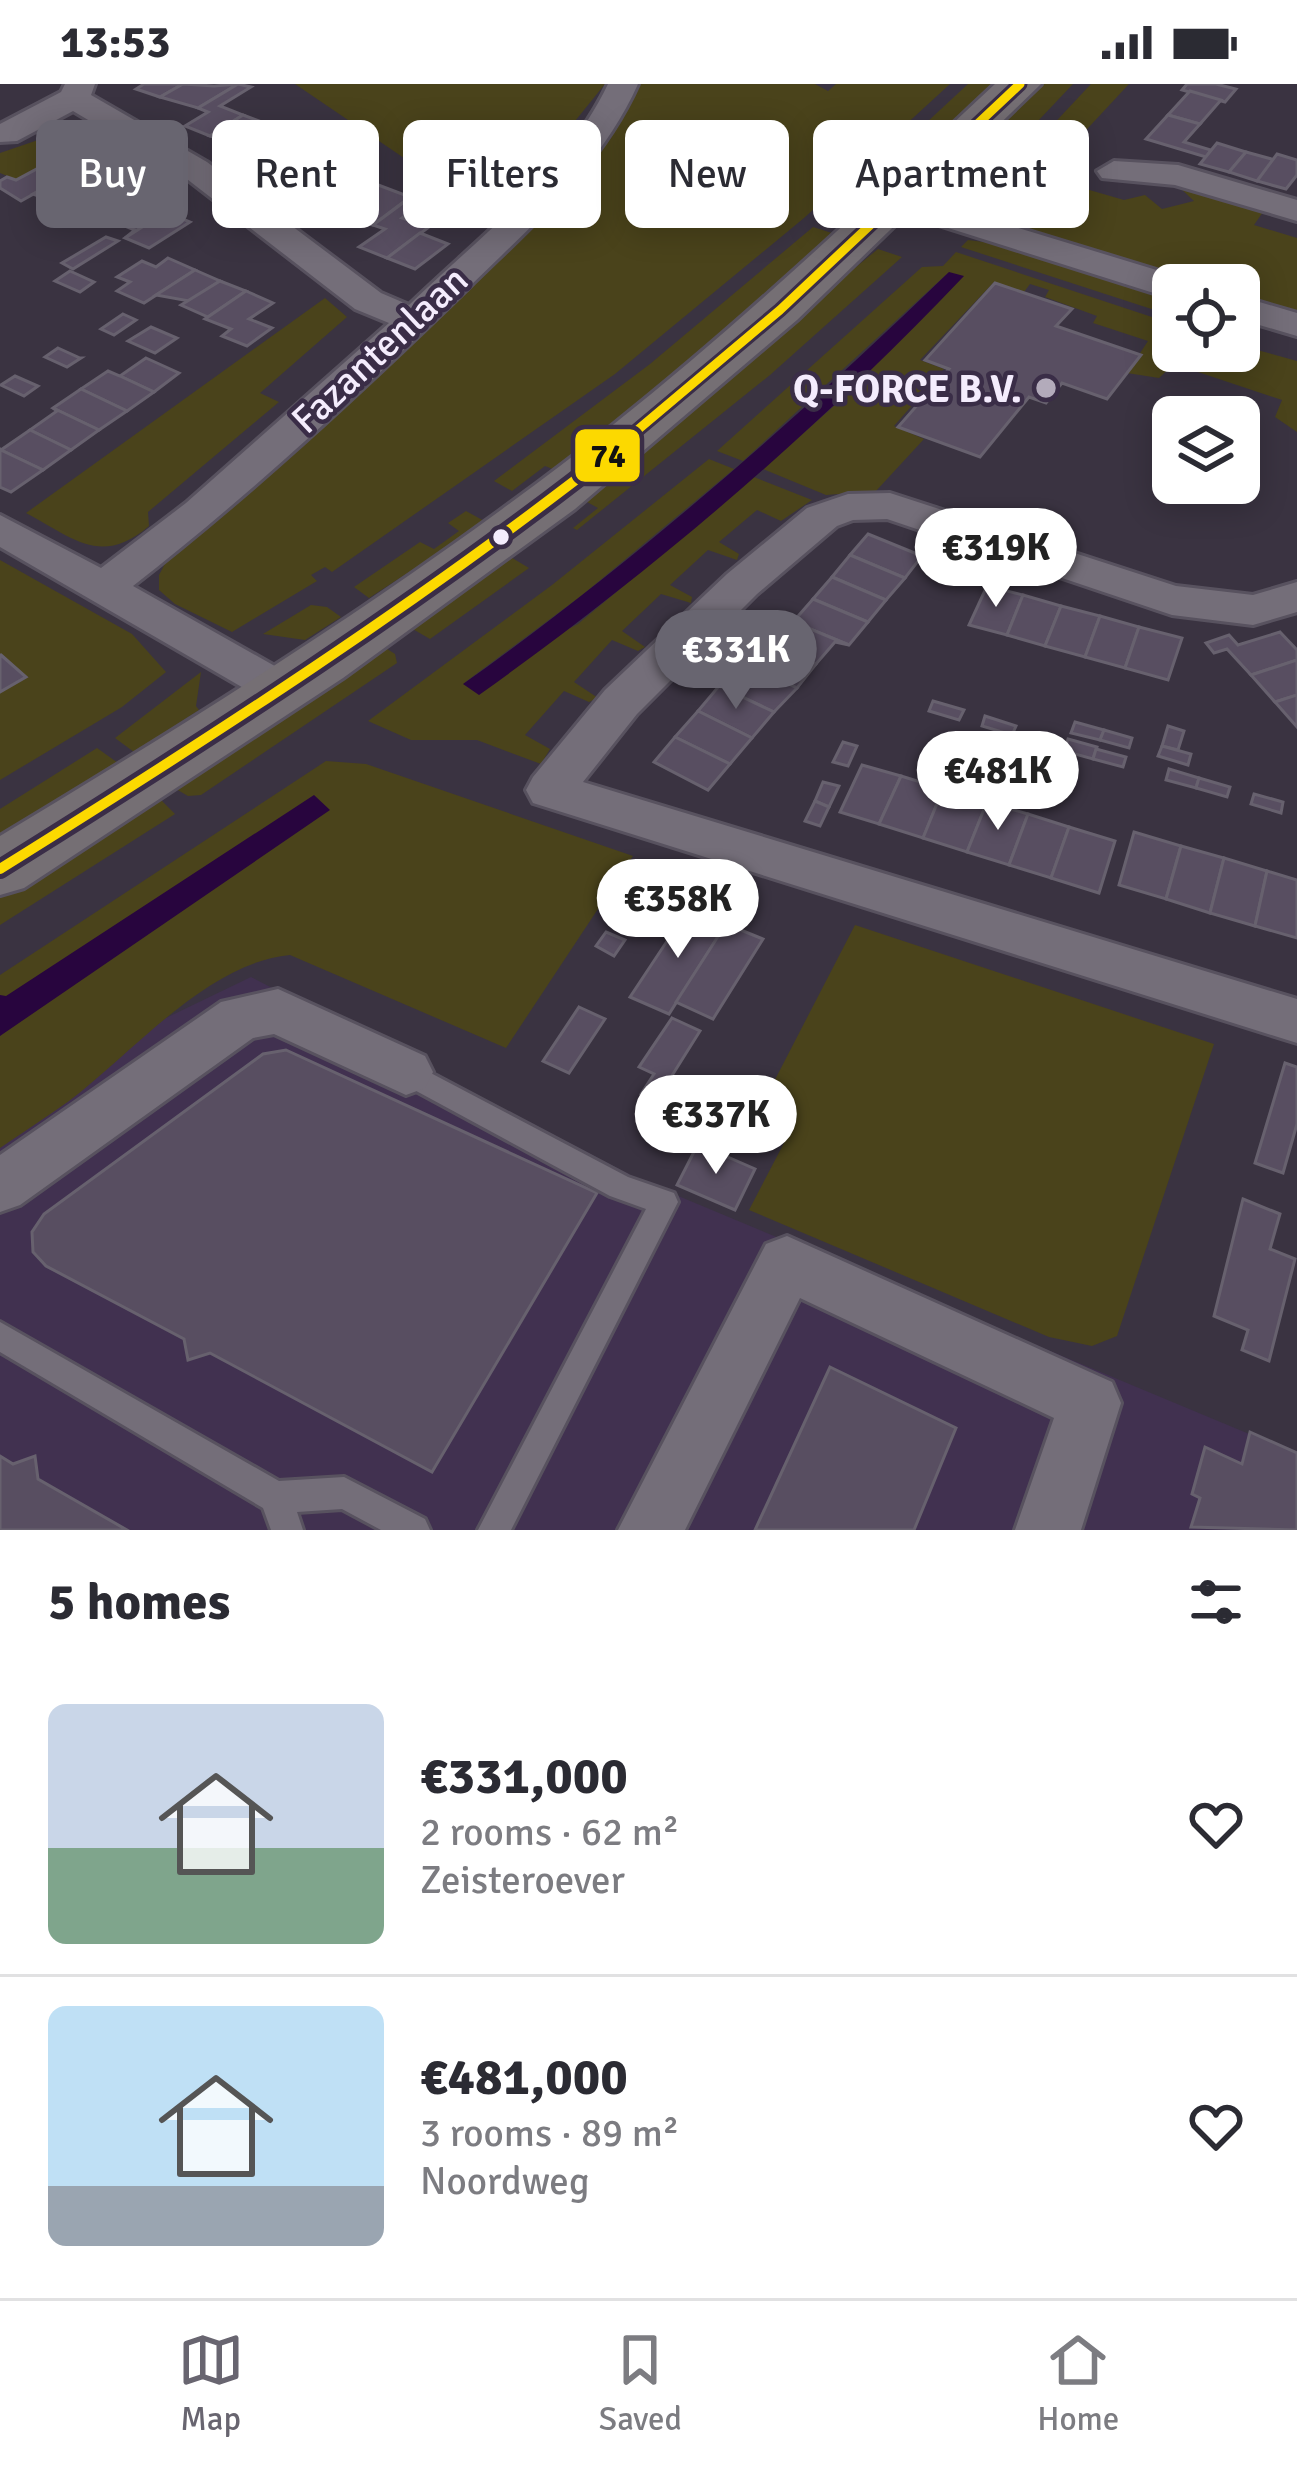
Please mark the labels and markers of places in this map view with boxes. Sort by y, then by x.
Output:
place label: Q-FORCE B.V. [793,365,1022,413]
marker: Q-FORCE B.V. [1033,375,1059,401]
pin: €319K [912,508,1080,610]
unlabelled marker [490,526,512,548]
pin: €331K [652,610,820,712]
pin: €481K [914,731,1082,833]
pin: €358K [594,859,762,961]
pin: €337K [632,1075,800,1177]

